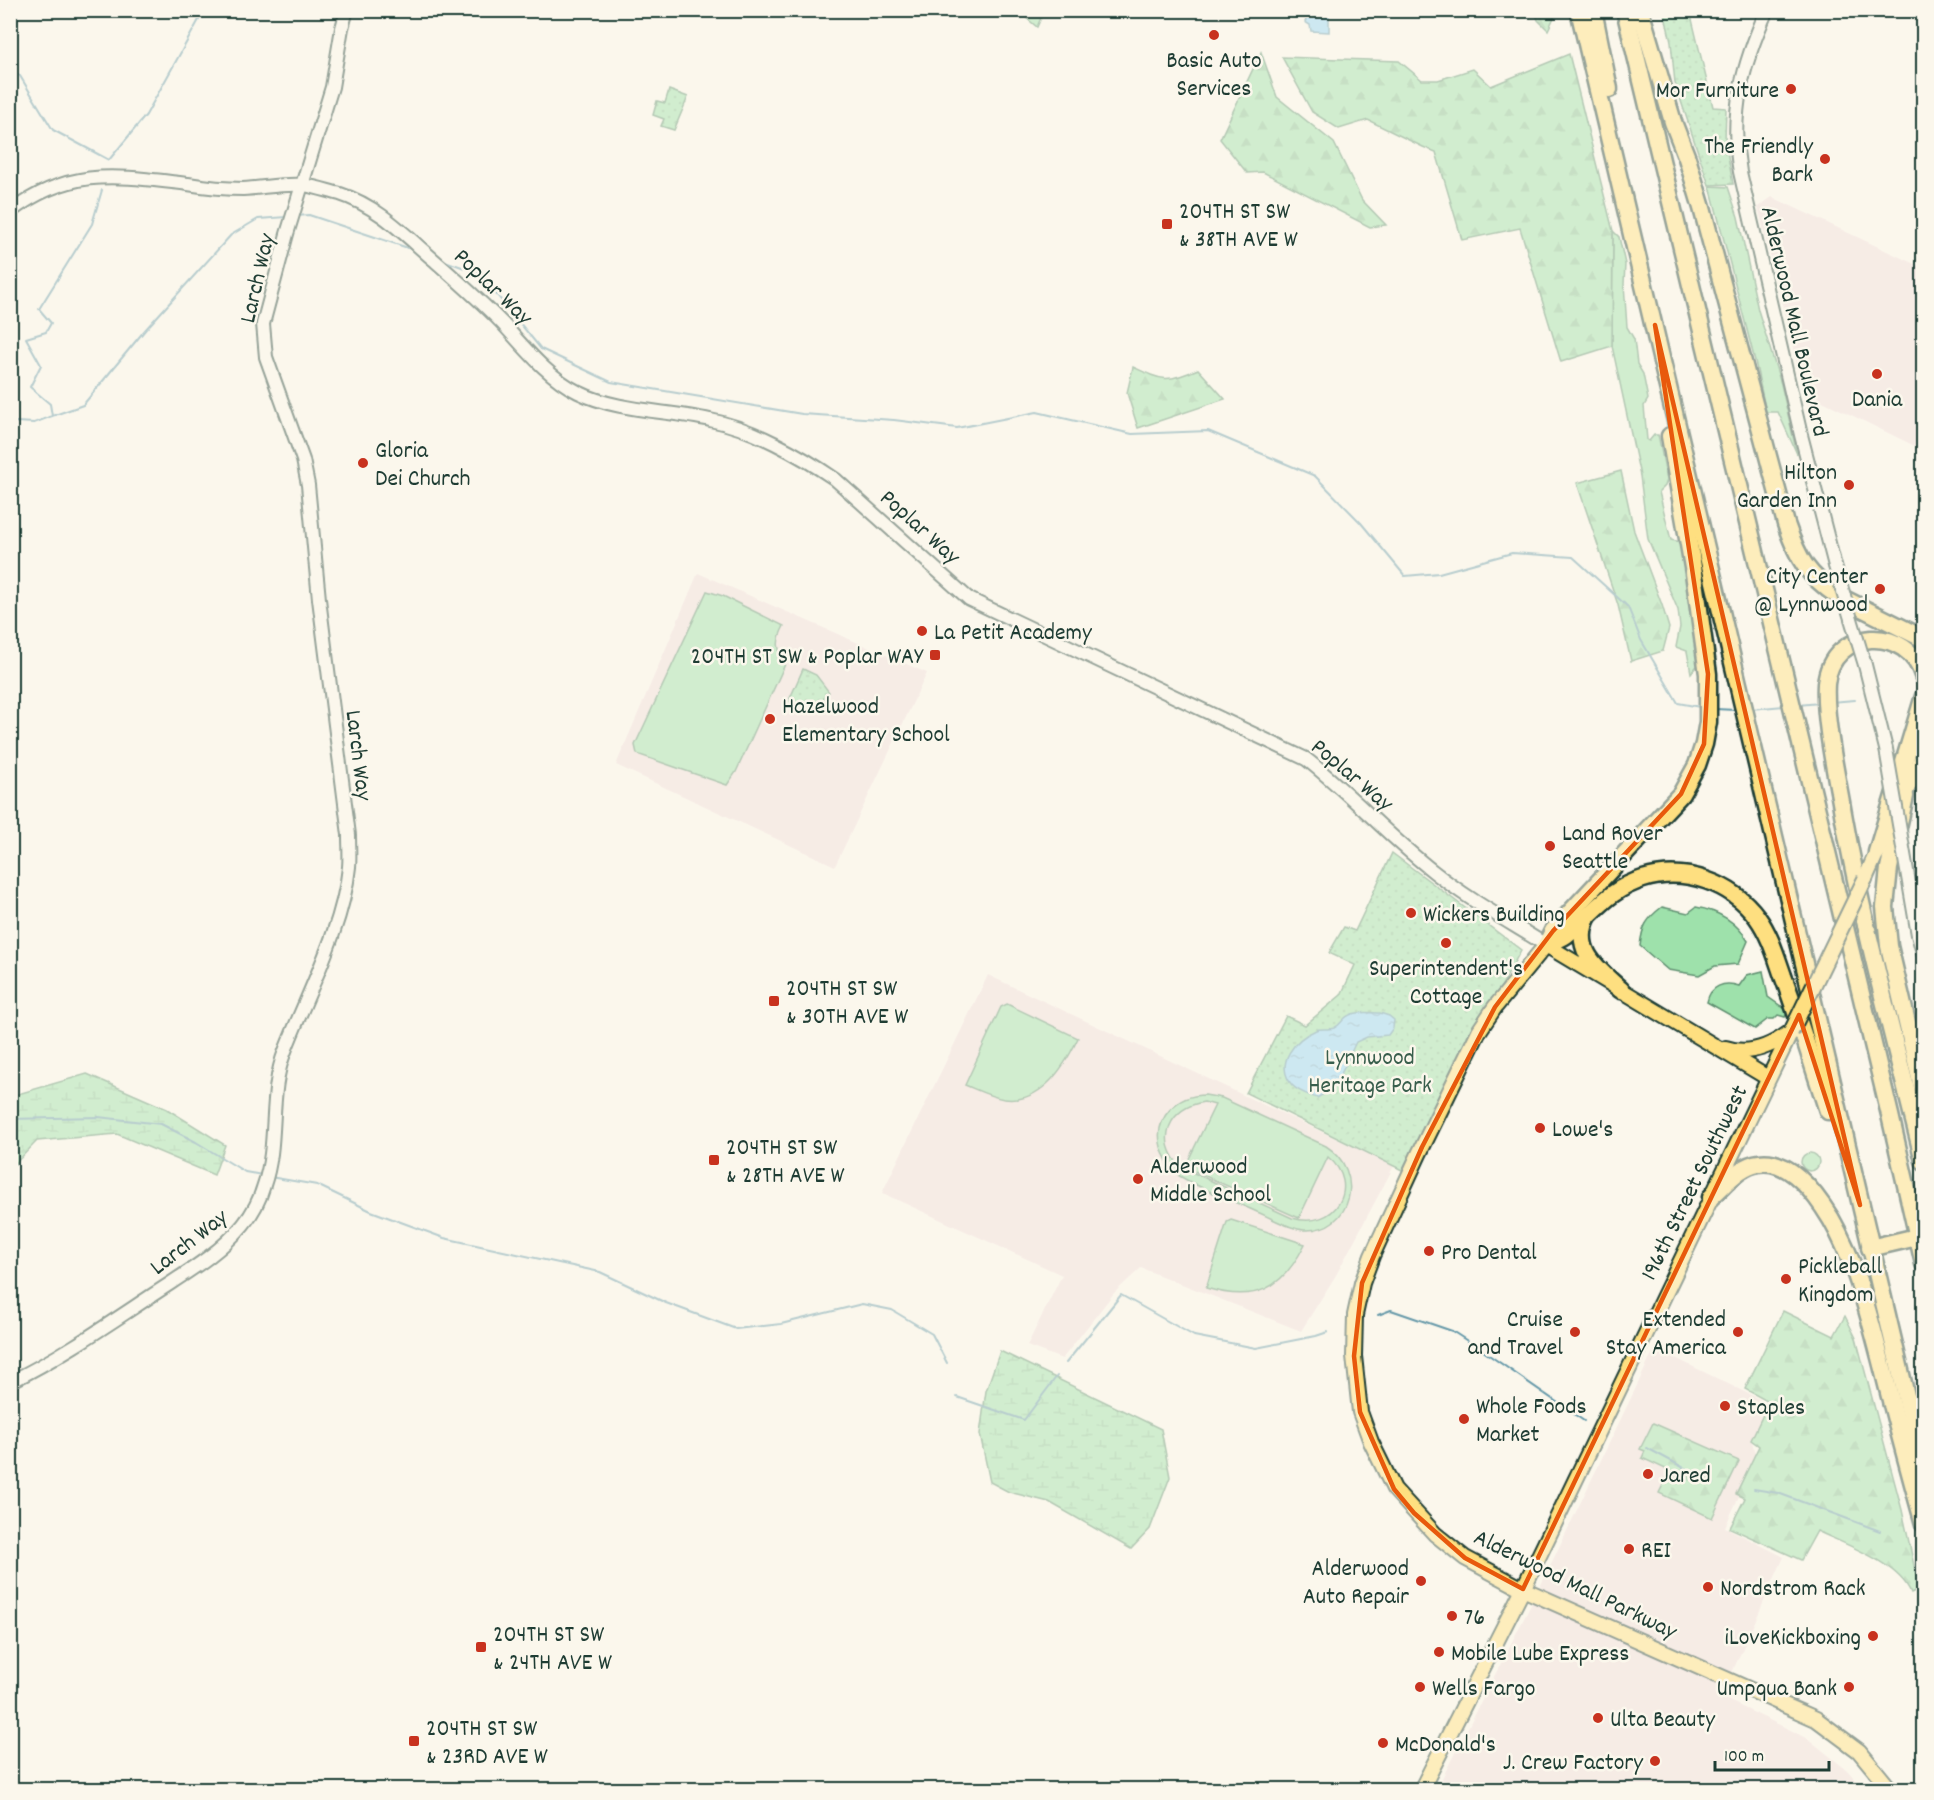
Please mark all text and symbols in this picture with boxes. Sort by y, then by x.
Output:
marker: Basic Auto Services [1207,28,1221,42]
place label: Basic Auto Services [1166,45,1262,107]
place label: Mor Furniture [1656,75,1779,109]
marker: Mor Furniture [1784,82,1798,96]
place label: The Friendly Bark [1704,131,1814,193]
marker: The Friendly Bark [1818,152,1832,166]
place label: 204TH ST SW & 38TH AVE W [1179,196,1298,258]
street label: Alderwood Mall Boulevard [1750,203,1836,440]
marker: 204TH ST SW & 38TH AVE W [1160,217,1174,231]
street label: Larch Way [232,229,286,327]
street label: Poplar Way [445,242,540,336]
marker: Dania [1870,367,1884,381]
place label: Dania [1852,384,1903,418]
place label: Gloria Dei Church [375,435,471,497]
marker: Gloria Dei Church [356,456,370,470]
place label: Hilton Garden Inn [1737,457,1837,519]
marker: Hilton Garden Inn [1842,478,1856,492]
street label: Poplar Way [871,483,968,575]
place label: City Center @ Lynnwood [1753,561,1868,623]
marker: City Center @ Lynnwood [1873,582,1887,596]
place label: La Petit Academy [934,617,1093,651]
marker: La Petit Academy [915,624,929,638]
place label: 204TH ST SW & Poplar WAY [691,641,924,675]
marker: 204TH ST SW & Poplar WAY [928,648,942,662]
place label: Hazelwood Elementary School [782,691,950,753]
street label: Larch Way [335,708,380,804]
marker: Hazelwood Elementary School [763,712,777,726]
street label: Poplar Way [1302,732,1401,822]
place label: Land Rover Seattle [1562,818,1663,880]
marker: Land Rover Seattle [1543,839,1557,853]
place label: Wickers Building [1423,899,1565,933]
marker: Wickers Building [1404,906,1418,920]
marker: Superintendent's Cottage [1439,936,1453,950]
place label: Superintendent's Cottage [1369,953,1523,1015]
place label: 204TH ST SW & 30TH AVE W [786,973,908,1035]
marker: 204TH ST SW & 30TH AVE W [767,994,781,1008]
park label: Lynnwood Heritage Park [1308,1042,1432,1104]
street label: 196th Street Southwest [1634,1080,1758,1287]
place label: Lowe's [1552,1114,1613,1148]
marker: Lowe's [1533,1121,1547,1135]
place label: 204TH ST SW & 28TH AVE W [726,1132,845,1194]
place label: Alderwood Middle School [1150,1151,1271,1213]
marker: 204TH ST SW & 28TH AVE W [707,1153,721,1167]
marker: Alderwood Middle School [1131,1172,1145,1186]
street label: Larch Way [144,1201,237,1285]
place label: Pro Dental [1441,1237,1537,1271]
marker: Pro Dental [1422,1244,1436,1258]
place label: Pickleball Kingdom [1798,1251,1882,1313]
marker: Pickleball Kingdom [1779,1272,1793,1286]
place label: Cruise and Travel [1468,1304,1563,1366]
place label: Extended Stay America [1606,1304,1727,1366]
marker: Cruise and Travel [1568,1325,1582,1339]
marker: Extended Stay America [1731,1325,1745,1339]
place label: Whole Foods Market [1476,1391,1587,1453]
place label: Staples [1737,1392,1805,1426]
marker: Staples [1718,1399,1732,1413]
marker: Whole Foods Market [1457,1412,1471,1426]
place label: Jared [1660,1460,1711,1494]
marker: Jared [1641,1467,1655,1481]
street label: Alderwood Mall Parkway [1467,1522,1683,1650]
place label: REI [1641,1535,1672,1569]
marker: REI [1622,1542,1636,1556]
place label: Alderwood Auto Repair [1303,1553,1409,1615]
place label: Nordstrom Rack [1720,1573,1866,1607]
marker: Alderwood Auto Repair [1414,1574,1428,1588]
marker: Nordstrom Rack [1701,1580,1715,1594]
place label: 76 [1464,1602,1485,1636]
marker: 76 [1445,1609,1459,1623]
place label: 204TH ST SW & 24TH AVE W [493,1619,612,1681]
place label: iLoveKickboxing [1725,1622,1861,1656]
marker: iLoveKickboxing [1866,1629,1880,1643]
place label: Mobile Lube Express [1451,1638,1629,1672]
marker: 204TH ST SW & 24TH AVE W [474,1640,488,1654]
marker: Mobile Lube Express [1432,1645,1446,1659]
place label: Wells Fargo [1432,1673,1535,1707]
place label: Umpqua Bank [1717,1673,1837,1707]
marker: Wells Fargo [1413,1680,1427,1694]
marker: Umpqua Bank [1842,1680,1856,1694]
place label: Ulta Beauty [1610,1704,1716,1738]
marker: Ulta Beauty [1591,1711,1605,1725]
place label: 204TH ST SW & 23RD AVE W [426,1713,548,1775]
place label: McDonald's [1395,1729,1496,1763]
marker: 204TH ST SW & 23RD AVE W [407,1734,421,1748]
scale bar [1715,1734,1829,1772]
marker: McDonald's [1376,1736,1390,1750]
text: 100 m [1724,1745,1764,1770]
place label: J. Crew Factory [1503,1747,1644,1781]
marker: J. Crew Factory [1648,1754,1662,1768]

